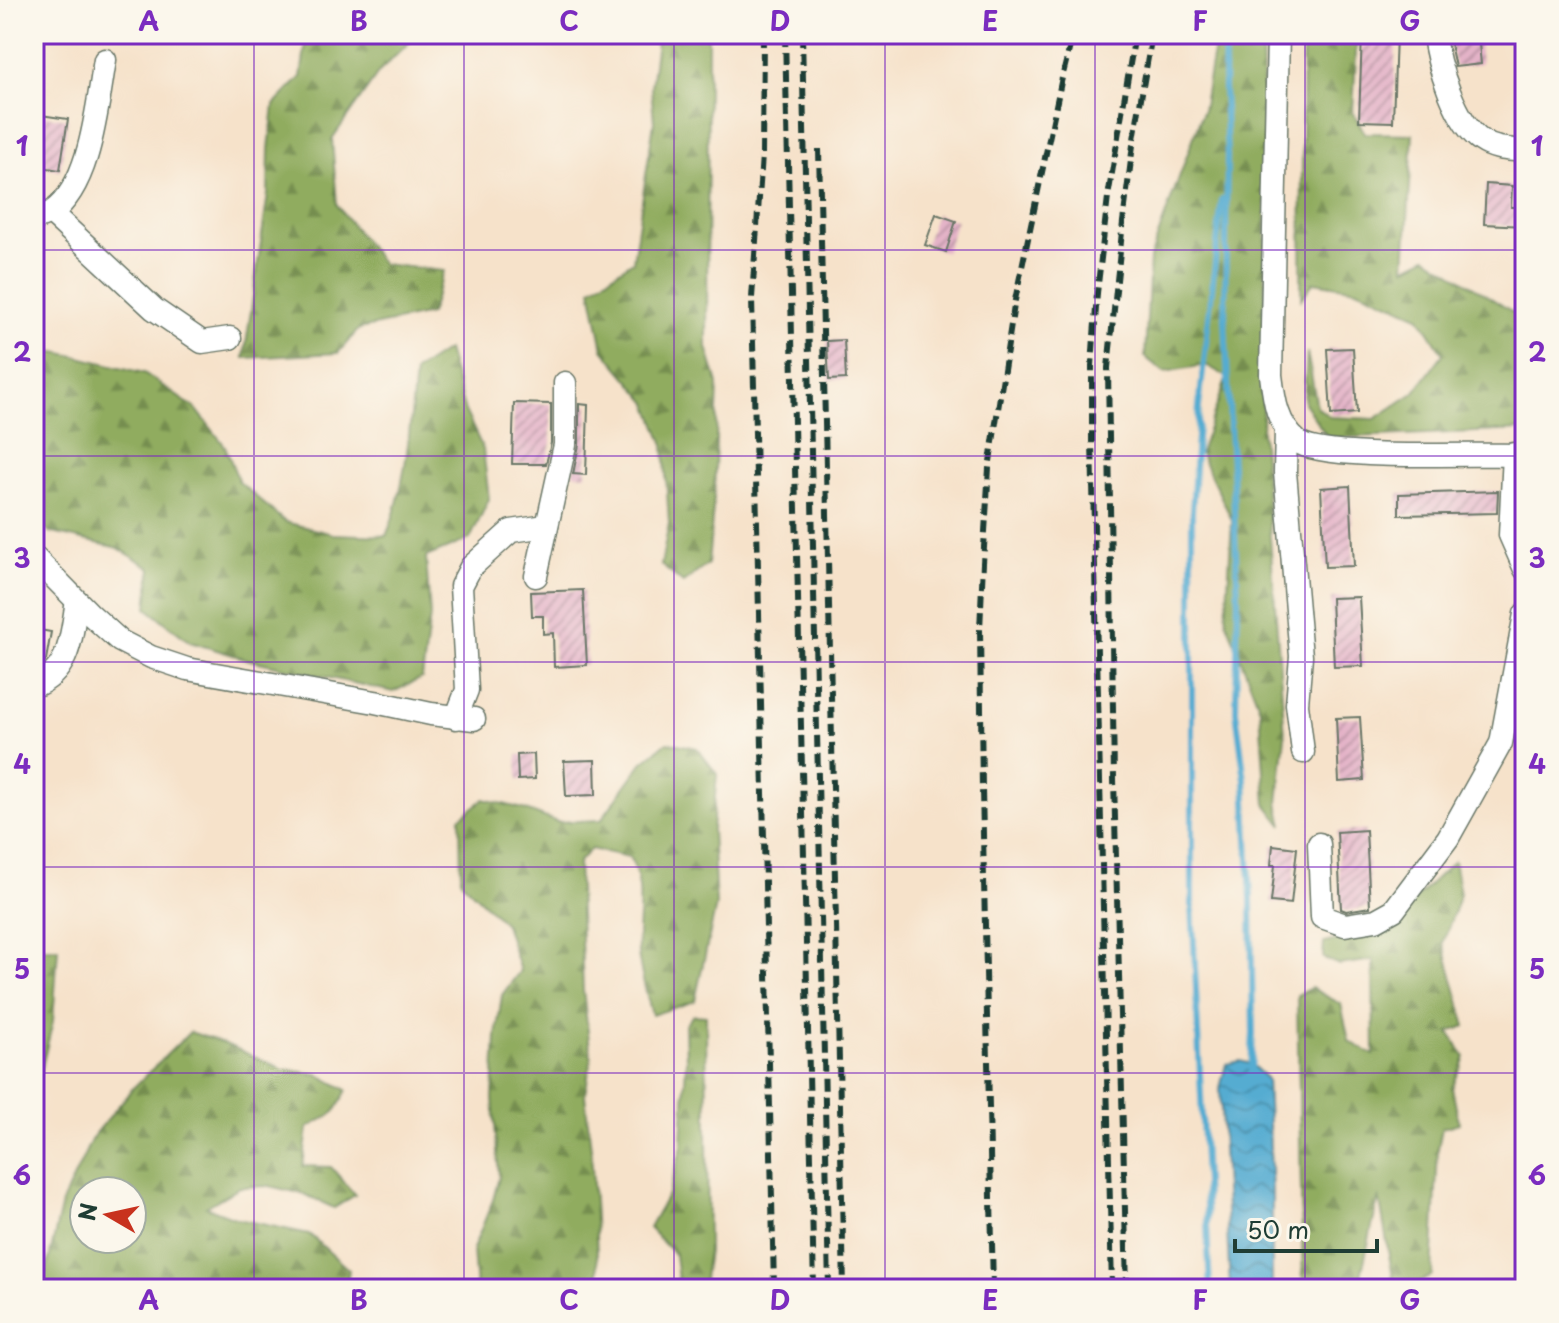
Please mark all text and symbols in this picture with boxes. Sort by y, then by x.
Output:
text: A [139,1,159,40]
text: B [350,1,368,40]
text: C [559,1,579,40]
text: D [770,1,790,40]
text: E [982,1,998,40]
text: F [1192,1,1208,40]
text: G [1399,1,1421,40]
text: 1 [16,126,28,165]
text: 1 [1531,126,1543,165]
text: 2 [13,332,31,371]
text: 2 [1528,332,1546,371]
text: 3 [13,538,31,577]
text: 3 [1528,538,1546,577]
text: 4 [13,744,31,783]
text: 4 [1528,744,1546,783]
text: 5 [14,949,30,988]
text: 5 [1529,949,1545,988]
text: 6 [13,1155,31,1194]
text: 6 [1528,1155,1546,1194]
north arrow [68,1175,148,1255]
text: N [69,1200,104,1223]
scale bar [1235,1203,1377,1253]
text: 50 m [1247,1211,1309,1247]
text: A [139,1280,159,1319]
text: B [350,1280,368,1319]
text: C [559,1280,579,1319]
text: D [770,1280,790,1319]
text: E [982,1280,998,1319]
text: F [1192,1280,1208,1319]
text: G [1399,1280,1421,1319]

